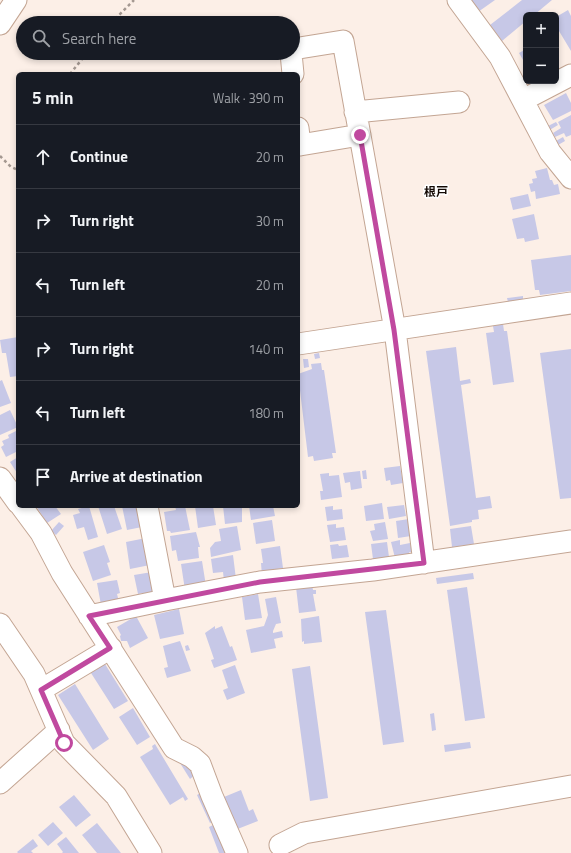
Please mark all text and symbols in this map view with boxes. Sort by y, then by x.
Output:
map controls [523,12,559,84]
button: + [523,12,559,48]
search box [16,16,300,60]
icon: search [30,27,52,49]
text: Search here [62,27,136,50]
button: − [523,48,559,84]
text: 5 min [32,85,73,111]
text: Walk · 390 m [213,88,284,108]
route end [351,126,369,144]
text: Continue [70,145,128,168]
icon: ahead [32,146,54,168]
text: 20 m [256,147,284,167]
district label: 根戸 [424,182,448,201]
text: Turn right [70,209,134,232]
icon: right [32,210,54,232]
text: 30 m [256,211,284,231]
text: Turn left [70,273,125,296]
icon: left [32,274,54,296]
text: 20 m [256,275,284,295]
text: Turn right [70,337,134,360]
icon: right [32,338,54,360]
text: 140 m [248,339,284,359]
text: Turn left [70,401,125,424]
icon: left [32,402,54,424]
text: 180 m [248,403,284,423]
text: Arrive at destination [70,465,203,488]
icon: arrive [32,466,54,488]
route start [55,734,73,752]

